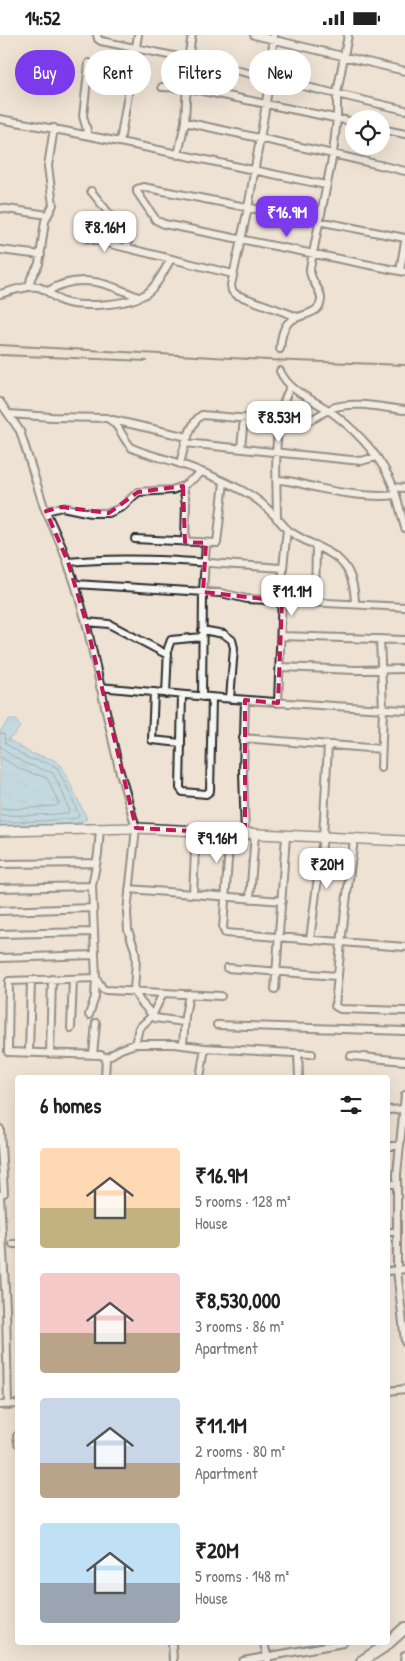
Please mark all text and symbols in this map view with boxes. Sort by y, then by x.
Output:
text: 14:52 [25,5,60,31]
chip: Buy [15,50,75,95]
chip: Rent [85,50,151,95]
chip: Filters [161,50,239,95]
chip: New [249,50,311,95]
map controls [345,110,390,155]
button: locate [345,110,390,155]
pin: ₹16.9M [246,195,328,238]
text: ₹16.9M [267,201,307,223]
pin: ₹8.16M [64,211,146,253]
text: ₹8.16M [84,216,126,238]
pin: ₹8.53M [238,401,320,443]
text: ₹8.53M [258,406,300,428]
pin: ₹11.1M [251,575,333,617]
text: ₹11.1M [272,580,312,602]
pin: ₹9.16M [176,821,258,864]
text: ₹9.16M [197,827,237,849]
pin: ₹20M [297,847,357,890]
text: ₹20M [310,853,344,875]
text: 6 homes [40,1091,101,1120]
icon: filters [337,1091,365,1119]
text: ₹16.9M [195,1161,248,1190]
icon: home [80,1168,140,1228]
text: 5 rooms · 128 m² [195,1190,291,1212]
text: House [195,1212,228,1234]
text: ₹8,530,000 [195,1286,281,1315]
icon: home [80,1293,140,1353]
text: 3 rooms · 86 m² [195,1315,284,1337]
text: Apartment [195,1337,258,1359]
text: ₹11.1M [195,1411,247,1440]
icon: home [80,1418,140,1478]
text: 2 rooms · 80 m² [195,1440,285,1462]
text: Apartment [195,1462,258,1484]
text: ₹20M [195,1536,239,1565]
icon: home [80,1543,140,1603]
text: 5 rooms · 148 m² [195,1565,289,1587]
text: House [195,1587,228,1609]

